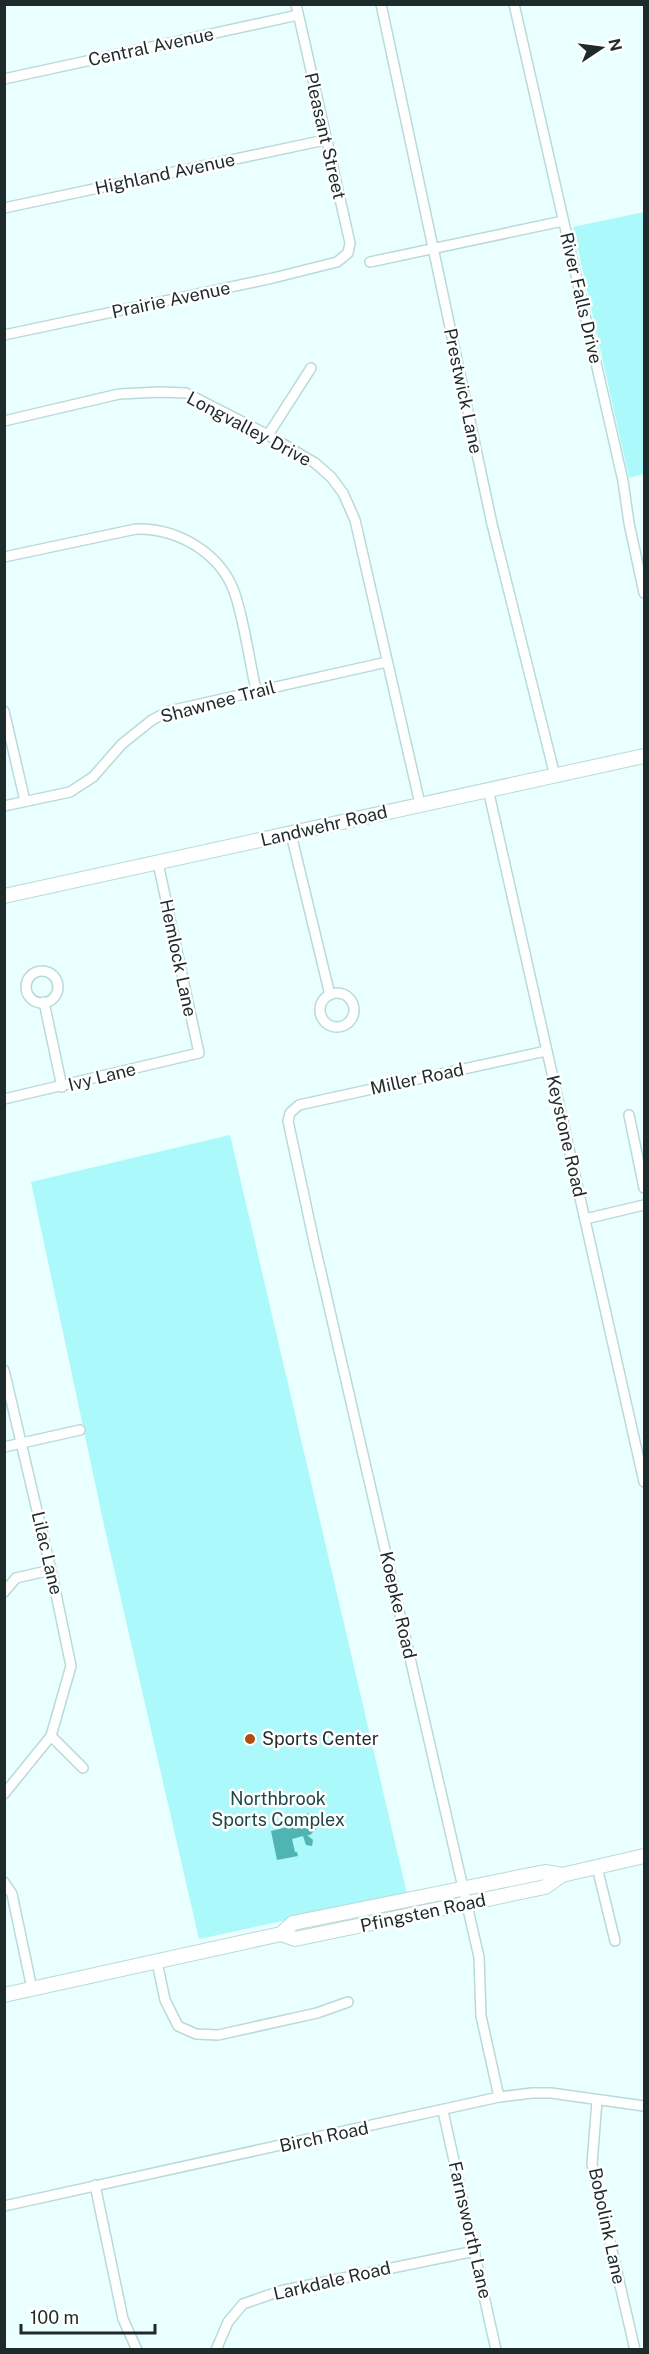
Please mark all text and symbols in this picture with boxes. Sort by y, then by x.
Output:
north arrow [571,18,631,78]
street label: Central Avenue [86,23,216,70]
text: N [604,37,626,53]
street label: Pleasant Street [301,70,350,201]
street label: Highland Avenue [93,148,237,199]
street label: River Falls Drive [556,230,607,366]
street label: Prairie Avenue [110,277,232,322]
street label: Prestwick Lane [440,326,487,456]
street label: Longvalley Drive [183,387,315,470]
street label: Shawnee Trail [158,676,278,727]
street label: Landwehr Road [258,801,389,850]
street label: Hemlock Lane [156,897,201,1018]
street label: Ivy Lane [66,1058,138,1095]
street label: Miller Road [368,1058,466,1099]
street label: Keystone Road [542,1073,591,1199]
street label: Lilac Lane [28,1509,67,1597]
street label: Koepke Road [376,1549,421,1661]
place label: Sports Center [262,1728,379,1749]
marker: Sports Center [243,1732,257,1746]
park label: Northbrook Sports Complex [211,1788,345,1830]
street label: Pfingsten Road [358,1889,488,1936]
street label: Birch Road [277,2117,370,2156]
street label: Farnsworth Lane [445,2159,496,2300]
street label: Bobolink Lane [585,2166,630,2286]
street label: Larkdale Road [271,2257,392,2304]
scale bar [21,2297,154,2335]
text: 100 m [30,2307,79,2328]

